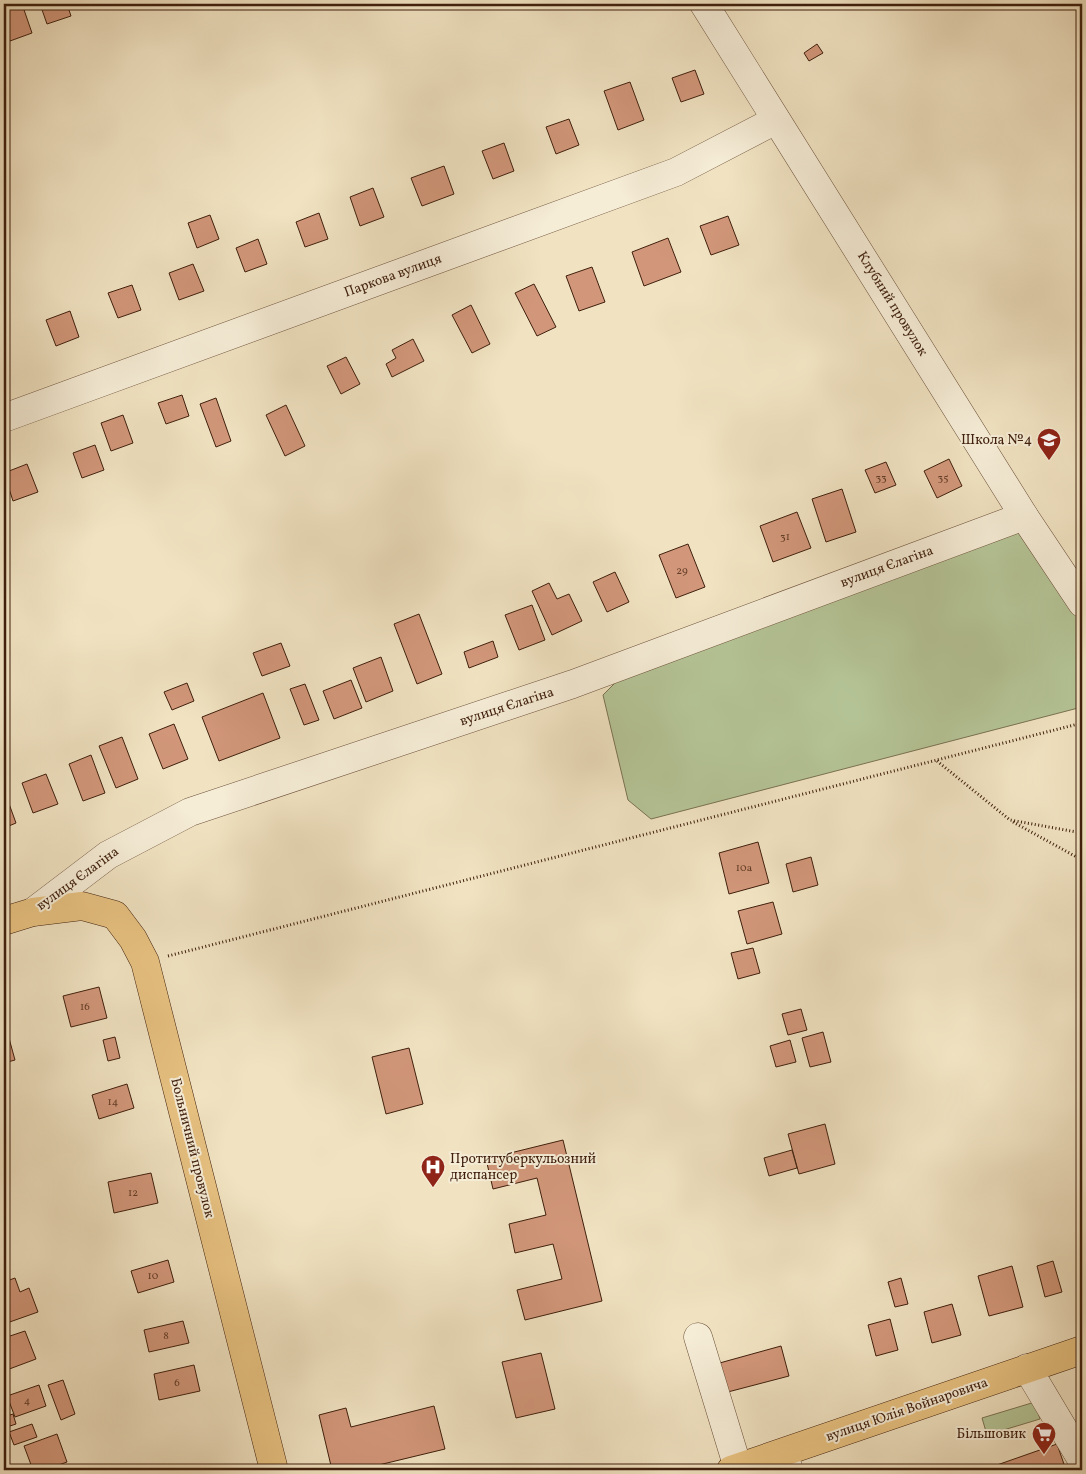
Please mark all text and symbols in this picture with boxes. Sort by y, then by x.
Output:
street label: Клубний провулок [852,248,932,360]
street label: Паркова вулиця [342,250,444,302]
school or university icon: Школа №4 [1036,427,1062,461]
place label: Школа №4 [961,431,1032,450]
house number: 33 [875,471,887,486]
house number: 35 [938,471,948,486]
house number: 31 [780,530,790,545]
street label: вулиця Єлагіна [838,541,936,593]
house number: 29 [676,564,688,579]
street label: вулиця Єлагіна [458,683,556,731]
street label: вулиця Єлагіна [33,843,123,915]
house number: 10а [736,861,753,876]
house number: 16 [80,1000,90,1015]
street label: Больничний провулок [165,1076,219,1220]
house number: 14 [108,1095,119,1110]
place label: Протитуберкульозний диспансер [450,1150,596,1185]
hospital icon: Протитуберкульозний диспансер [420,1154,446,1188]
house number: 12 [128,1186,138,1201]
house number: 10 [148,1269,159,1284]
house number: 8 [163,1329,169,1344]
street label: вулиця Юлія Войнаровича [823,1373,991,1447]
house number: 6 [174,1376,180,1391]
house number: 4 [24,1394,31,1409]
supermarket icon: Більшовик [1031,1421,1057,1455]
place label: Більшовик [957,1425,1027,1444]

